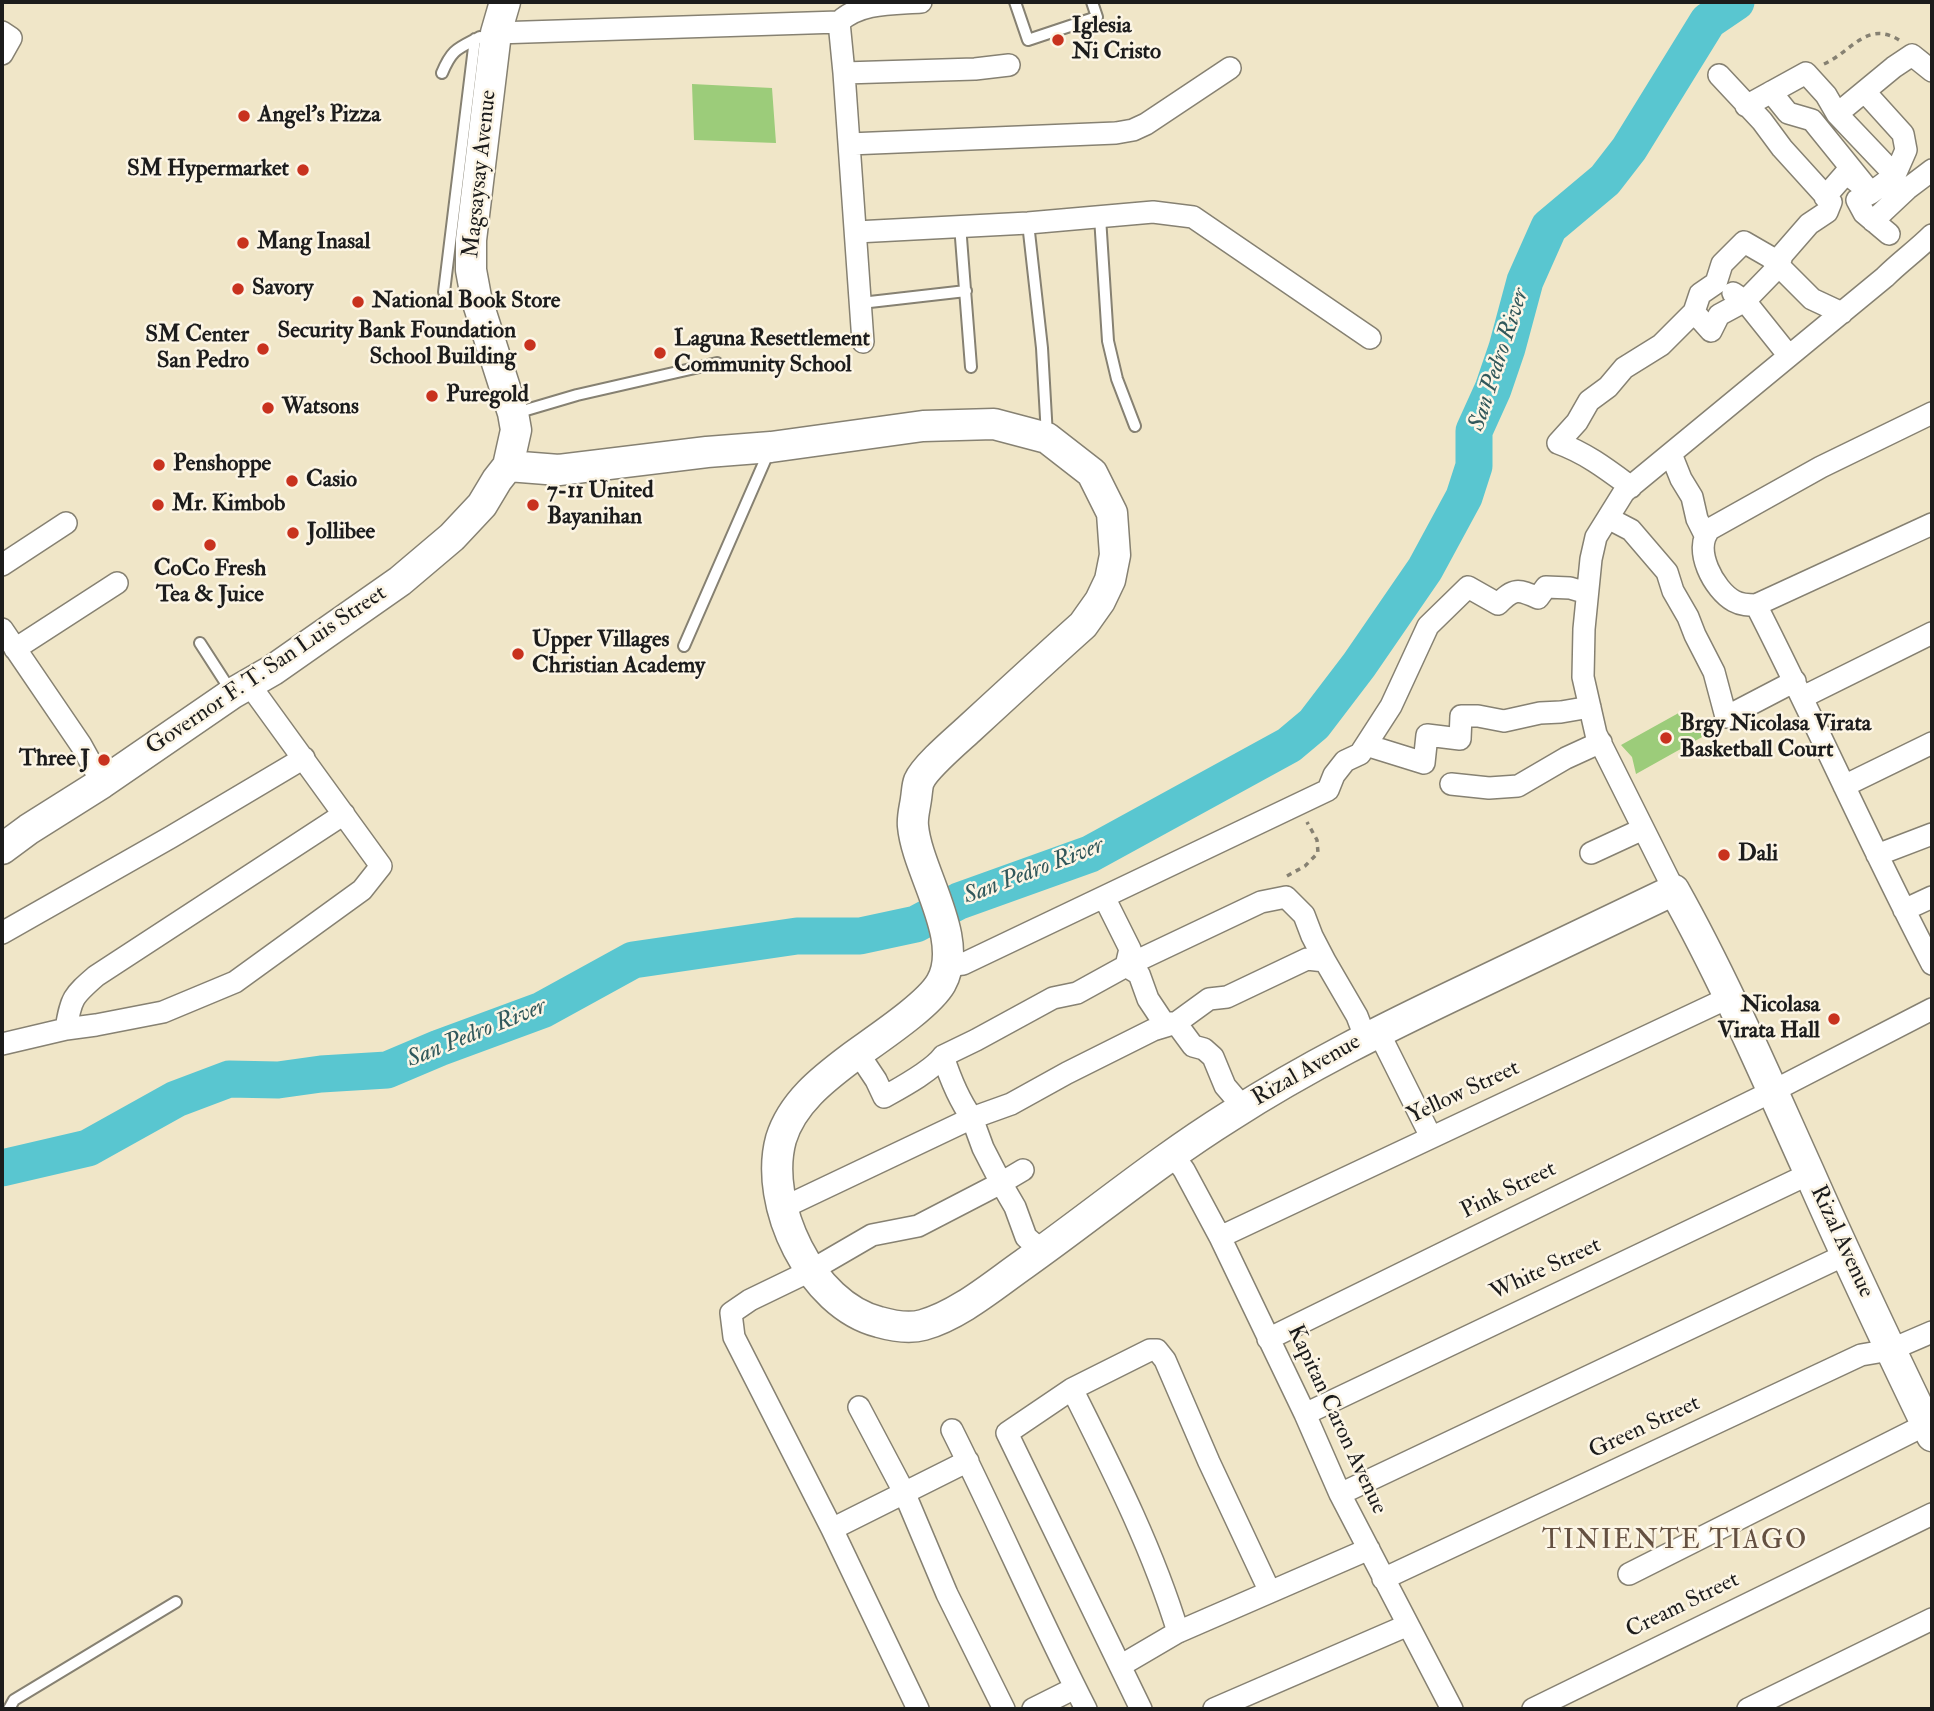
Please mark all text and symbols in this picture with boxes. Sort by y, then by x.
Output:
place label: Iglesia Ni Cristo [1072,13,1161,67]
marker: Iglesia Ni Cristo [1050,32,1066,48]
street label: Magsaysay Avenue [458,89,504,259]
place label: Angel's Pizza [258,102,381,130]
marker: Angel's Pizza [236,108,252,124]
place label: SM Hypermarket [127,156,289,184]
marker: SM Hypermarket [295,162,311,178]
place label: Mang Inasal [257,229,370,257]
marker: Mang Inasal [235,235,251,251]
place label: Savory [252,275,313,303]
marker: Savory [230,281,246,297]
water label: San Pedro River [1463,285,1537,435]
place label: National Book Store [372,288,560,316]
marker: National Book Store [350,294,366,310]
place label: Security Bank Foundation School Building [277,318,516,372]
place label: SM Center San Pedro [145,322,249,376]
place label: Laguna Resettlement Community School [674,326,870,380]
marker: Security Bank Foundation School Building [522,337,538,353]
marker: SM Center San Pedro [255,341,271,357]
marker: Laguna Resettlement Community School [652,345,668,361]
place label: Puregold [446,382,529,410]
marker: Puregold [424,388,440,404]
place label: Watsons [282,394,359,422]
marker: Watsons [260,400,276,416]
place label: Penshoppe [173,451,271,479]
marker: Penshoppe [151,457,167,473]
place label: Casio [306,467,357,495]
marker: Casio [284,473,300,489]
place label: 7-11 United Bayanihan [547,478,653,532]
place label: Mr. Kimbob [172,491,285,519]
marker: Mr. Kimbob [150,497,166,513]
marker: 7-11 United Bayanihan [525,497,541,513]
place label: Jollibee [307,519,375,547]
marker: Jollibee [285,525,301,541]
marker: CoCo Fresh Tea & Juice [202,537,218,553]
place label: CoCo Fresh Tea & Juice [154,556,266,610]
street label: Governor F. T. San Luis Street [142,580,392,762]
place label: Upper Villages Christian Academy [532,627,705,681]
marker: Upper Villages Christian Academy [510,646,526,662]
place label: Brgy Nicolasa Virata Basketball Court [1680,711,1871,765]
marker: Brgy Nicolasa Virata Basketball Court [1658,730,1674,746]
place label: Three J [19,746,90,774]
marker: Three J [96,752,112,768]
water label: San Pedro River [960,832,1108,912]
place label: Dali [1738,841,1778,869]
marker: Dali [1716,847,1732,863]
place label: Nicolasa Virata Hall [1718,992,1820,1046]
water label: San Pedro River [403,993,551,1075]
marker: Nicolasa Virata Hall [1826,1011,1842,1027]
street label: Rizal Avenue [1248,1029,1366,1113]
street label: Yellow Street [1404,1055,1524,1131]
street label: Pink Street [1457,1156,1561,1226]
street label: Rizal Avenue [1803,1182,1879,1302]
street label: White Street [1486,1232,1606,1308]
street label: Kapitan Caron Avenue [1280,1321,1392,1519]
street label: Green Street [1585,1390,1705,1466]
district label: TINIENTE TIAGO [1544,1526,1806,1558]
street label: Cream Street [1622,1567,1744,1645]

